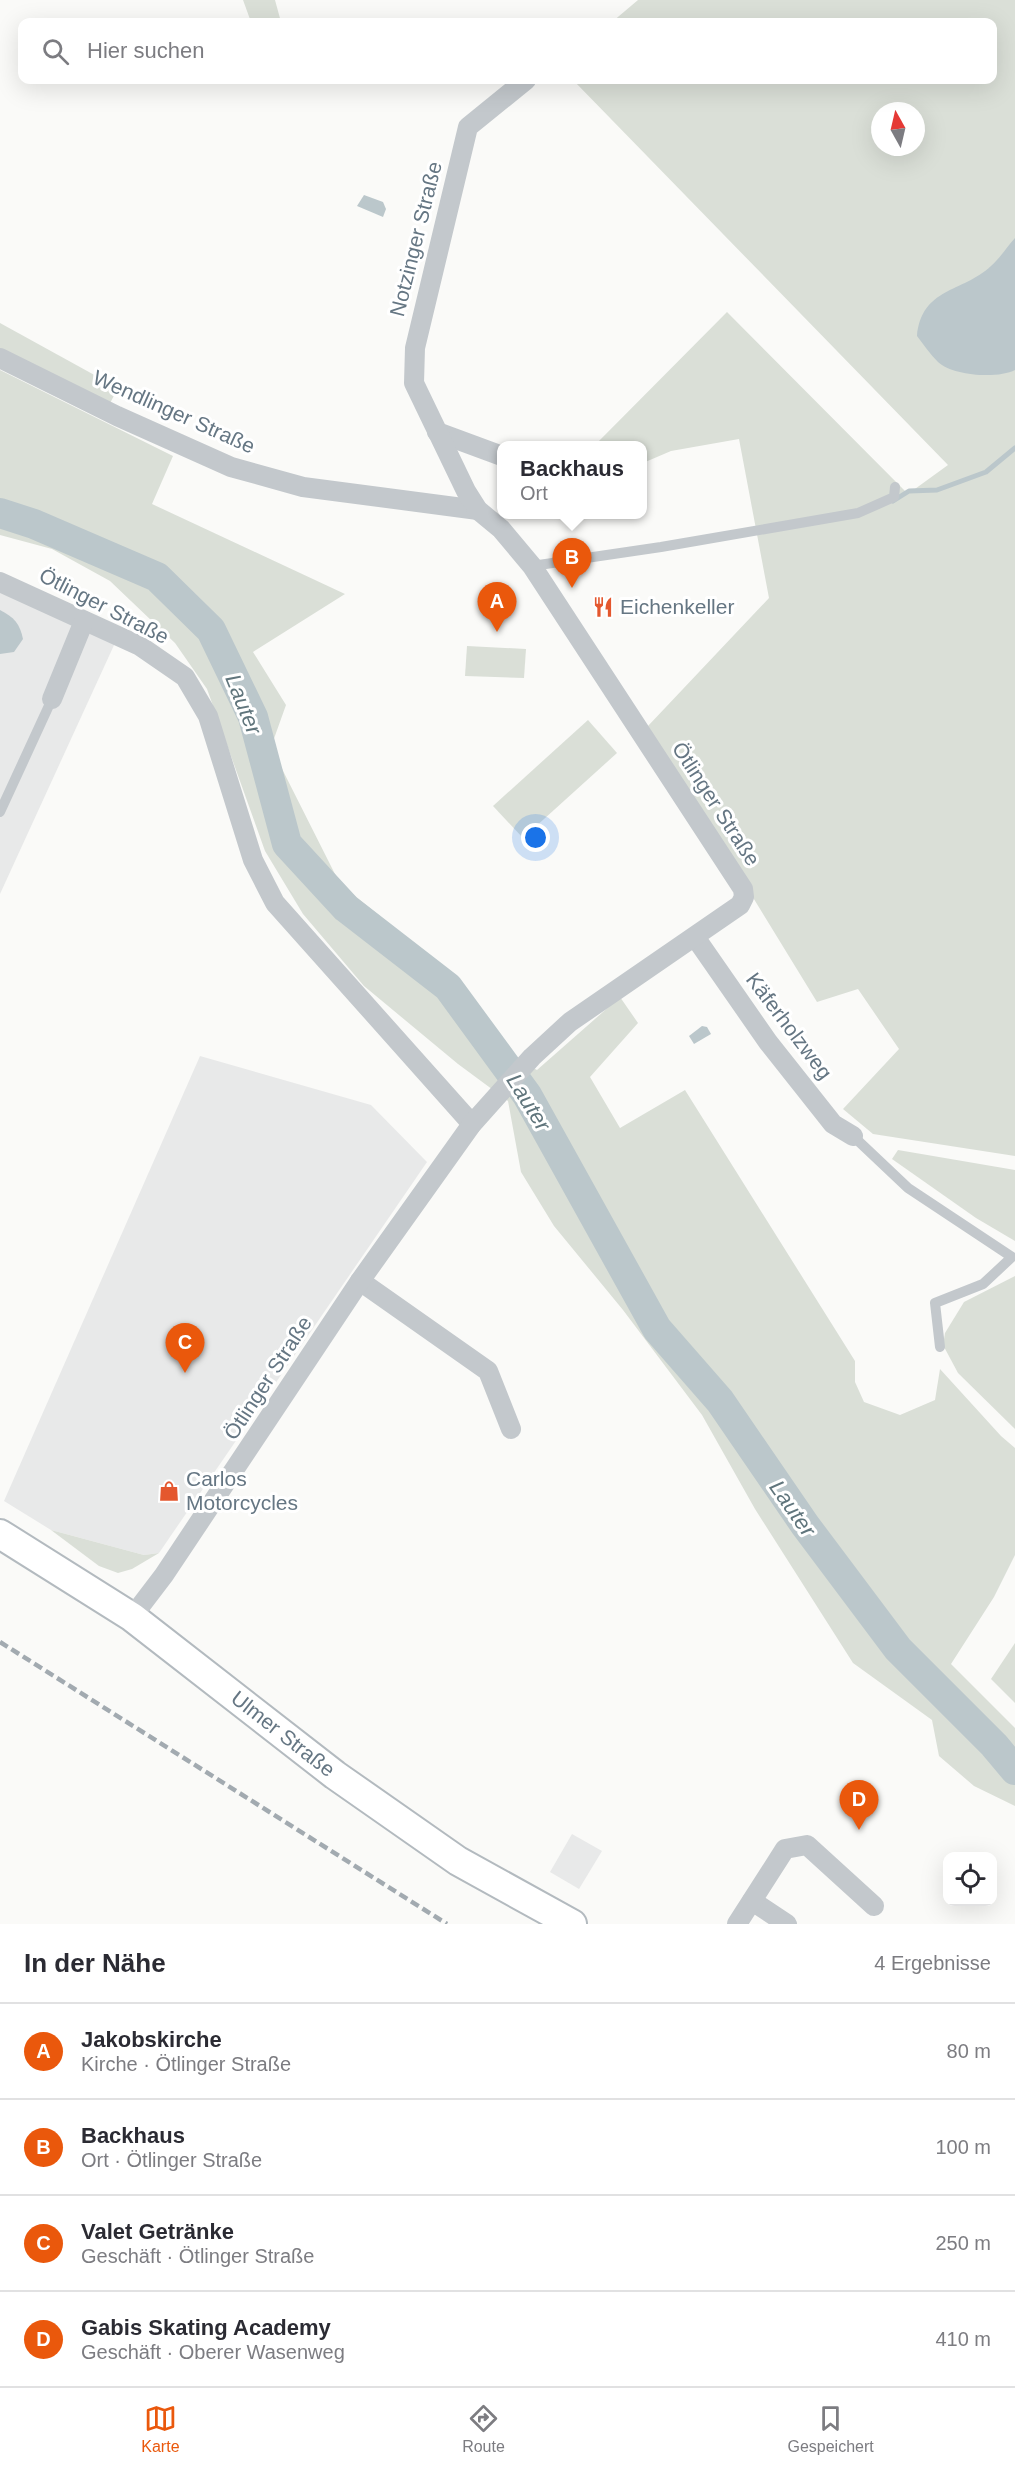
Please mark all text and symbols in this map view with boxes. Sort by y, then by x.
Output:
search box [18,18,997,84]
icon: search [39,35,72,68]
text: Hier suchen [87,38,204,63]
north arrow [871,102,925,156]
street label: Notzinger Straße [385,159,446,319]
street label: Wendlinger Straße [90,366,259,458]
popup [497,441,647,519]
text: Backhaus [520,456,624,481]
text: Ort [520,482,548,504]
pin: B [552,538,592,588]
street label: Ötlinger Straße [36,563,173,648]
pin: A [478,582,516,632]
restaurant icon: Eichenkeller [591,595,615,619]
place label: Eichenkeller [620,595,734,618]
water label: Lauter [220,671,267,739]
street label: Ötlinger Straße [668,738,765,870]
your location [521,823,550,852]
street label: Käferholzweg [742,968,837,1083]
water label: Lauter [501,1069,557,1137]
street label: Ötlinger Straße [219,1312,316,1444]
pin: C [166,1324,204,1373]
place label: Carlos Motorcycles [186,1467,298,1514]
water label: Lauter [764,1476,822,1542]
shop icon: Carlos Motorcycles [157,1479,181,1503]
street label: Ulmer Straße [227,1686,340,1781]
pin: D [840,1780,878,1830]
map controls [943,1852,997,1906]
button: locate [943,1852,997,1906]
text: In der Nähe [24,1948,166,1978]
text: 4 Ergebnisse [874,1952,991,1974]
text: Jakobskirche [81,2027,222,2052]
text: A [36,2040,51,2062]
text: 80 m [947,2040,991,2062]
text: Kirche · Ötlinger Straße [81,2053,291,2075]
text: Backhaus [81,2123,185,2148]
text: B [36,2136,51,2158]
text: 100 m [935,2136,991,2158]
text: Ort · Ötlinger Straße [81,2149,262,2171]
text: Valet Getränke [81,2219,234,2244]
text: C [36,2232,51,2254]
text: 250 m [935,2232,991,2254]
text: Geschäft · Ötlinger Straße [81,2245,314,2267]
text: Gabis Skating Academy [81,2315,331,2340]
text: D [36,2328,51,2350]
text: 410 m [935,2328,991,2350]
text: Geschäft · Oberer Wasenweg [81,2341,345,2363]
tab: Karte [141,2402,180,2456]
tab: Route [462,2402,505,2456]
tab: Gespeichert [787,2402,874,2456]

